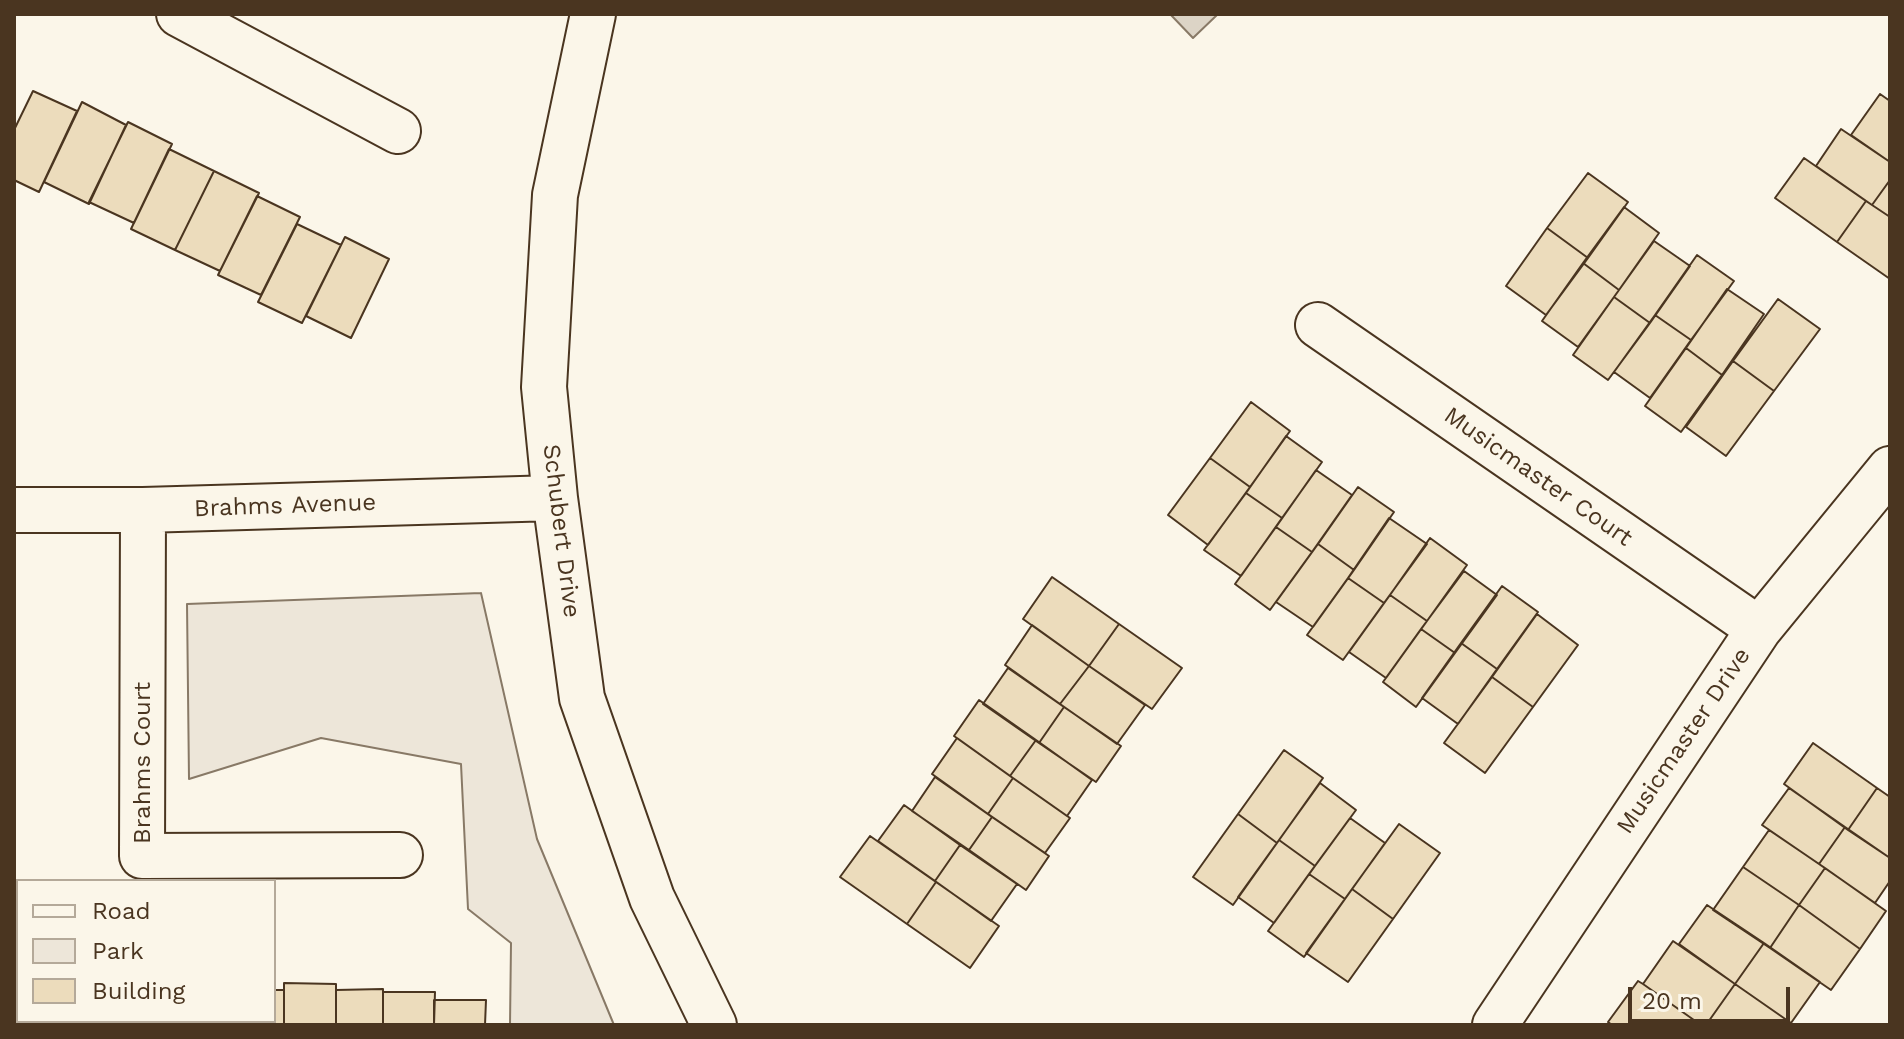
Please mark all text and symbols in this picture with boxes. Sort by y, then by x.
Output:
street label: Musicmaster Court [1438,401,1638,553]
street label: Schubert Drive [536,443,586,619]
street label: Brahms Avenue [193,488,377,524]
street label: Musicmaster Drive [1611,642,1757,840]
street label: Brahms Court [129,682,157,844]
legend [16,879,276,1023]
text: Road [92,897,151,925]
text: Park [92,937,144,965]
scale bar [1632,971,1794,1021]
text: Building [92,977,185,1005]
text: 20 m [1642,987,1702,1015]

